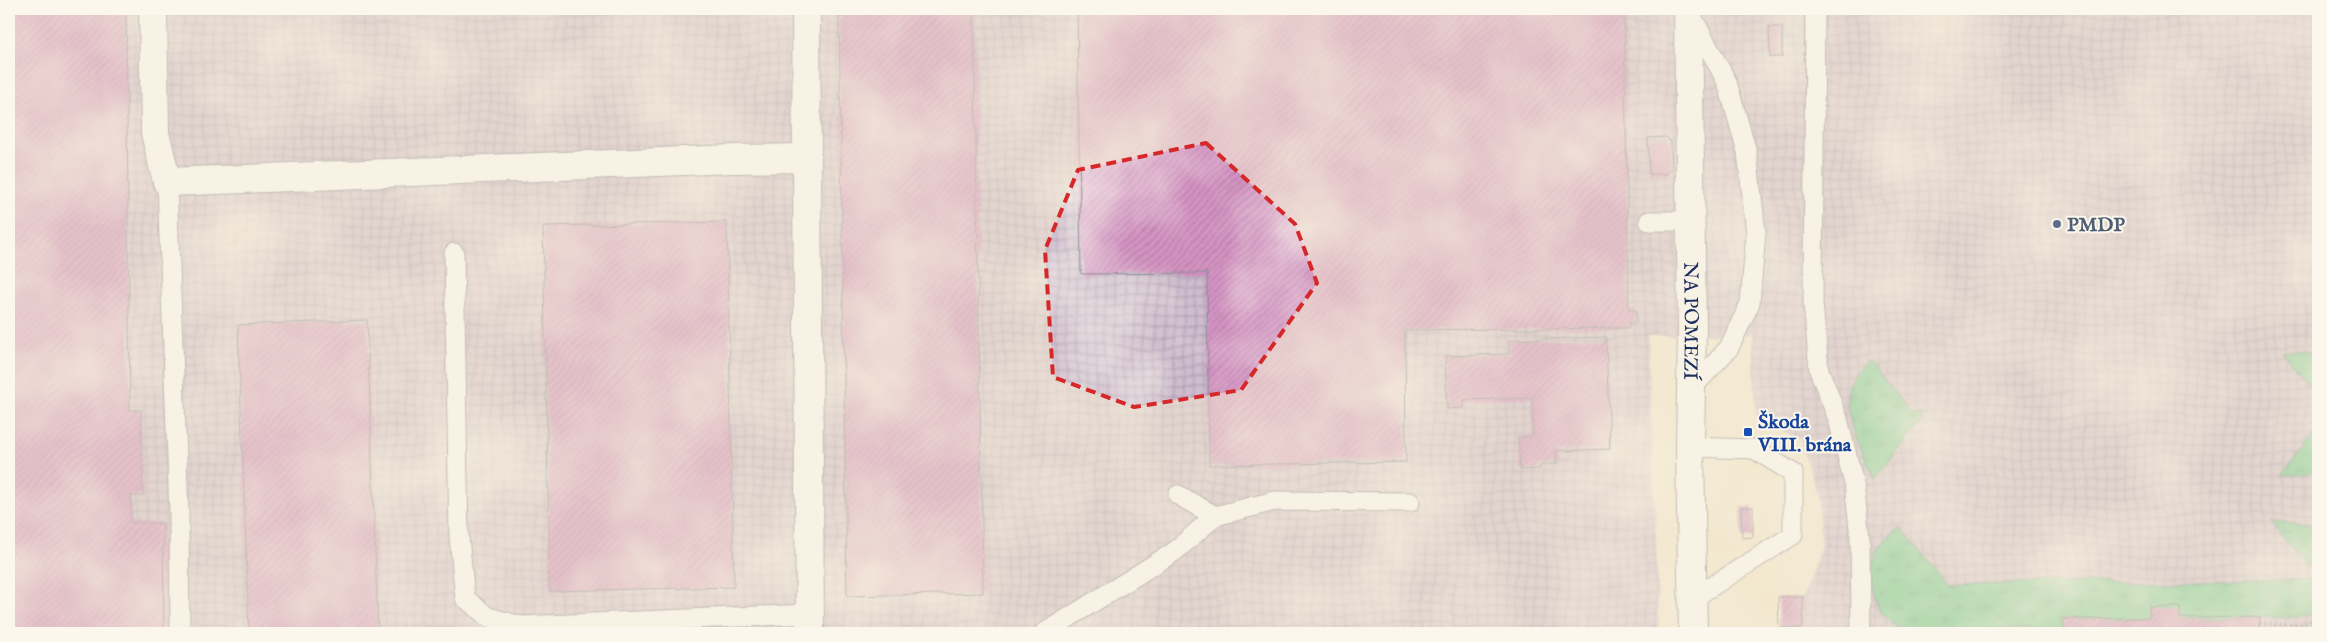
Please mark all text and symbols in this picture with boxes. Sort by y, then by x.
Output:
place label: PMDP [2067,213,2125,238]
marker: PMDP [2051,218,2063,230]
street label: NA POMEZÍ [1677,262,1703,382]
place label: Škoda VIII. brána [1757,410,1852,458]
marker: Škoda VIII. brána [1742,426,1754,438]

